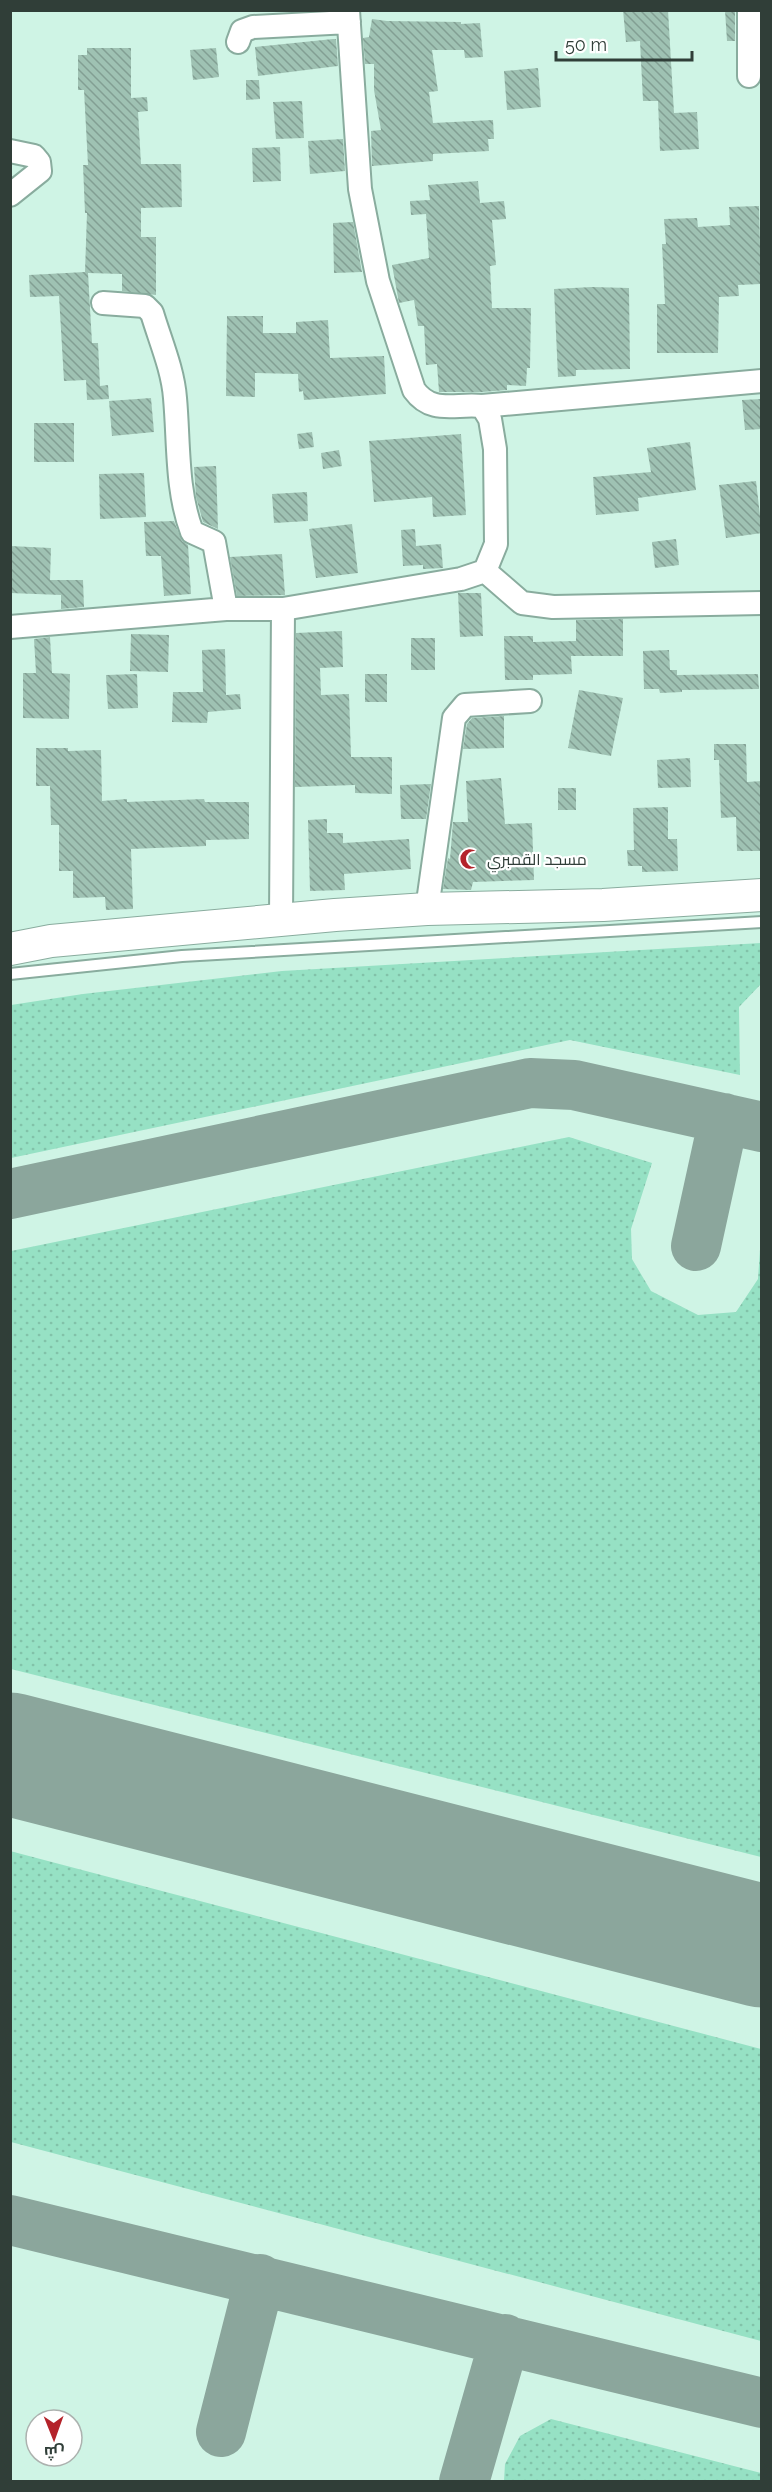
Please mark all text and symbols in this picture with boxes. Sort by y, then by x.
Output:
scale bar [556,24,692,62]
text: 50 m [565,34,607,55]
mosque icon: مسجد القمبري [458,847,482,871]
place label: مسجد القمبري [487,850,587,873]
north arrow [24,2408,84,2468]
text: ش [44,2443,65,2462]

